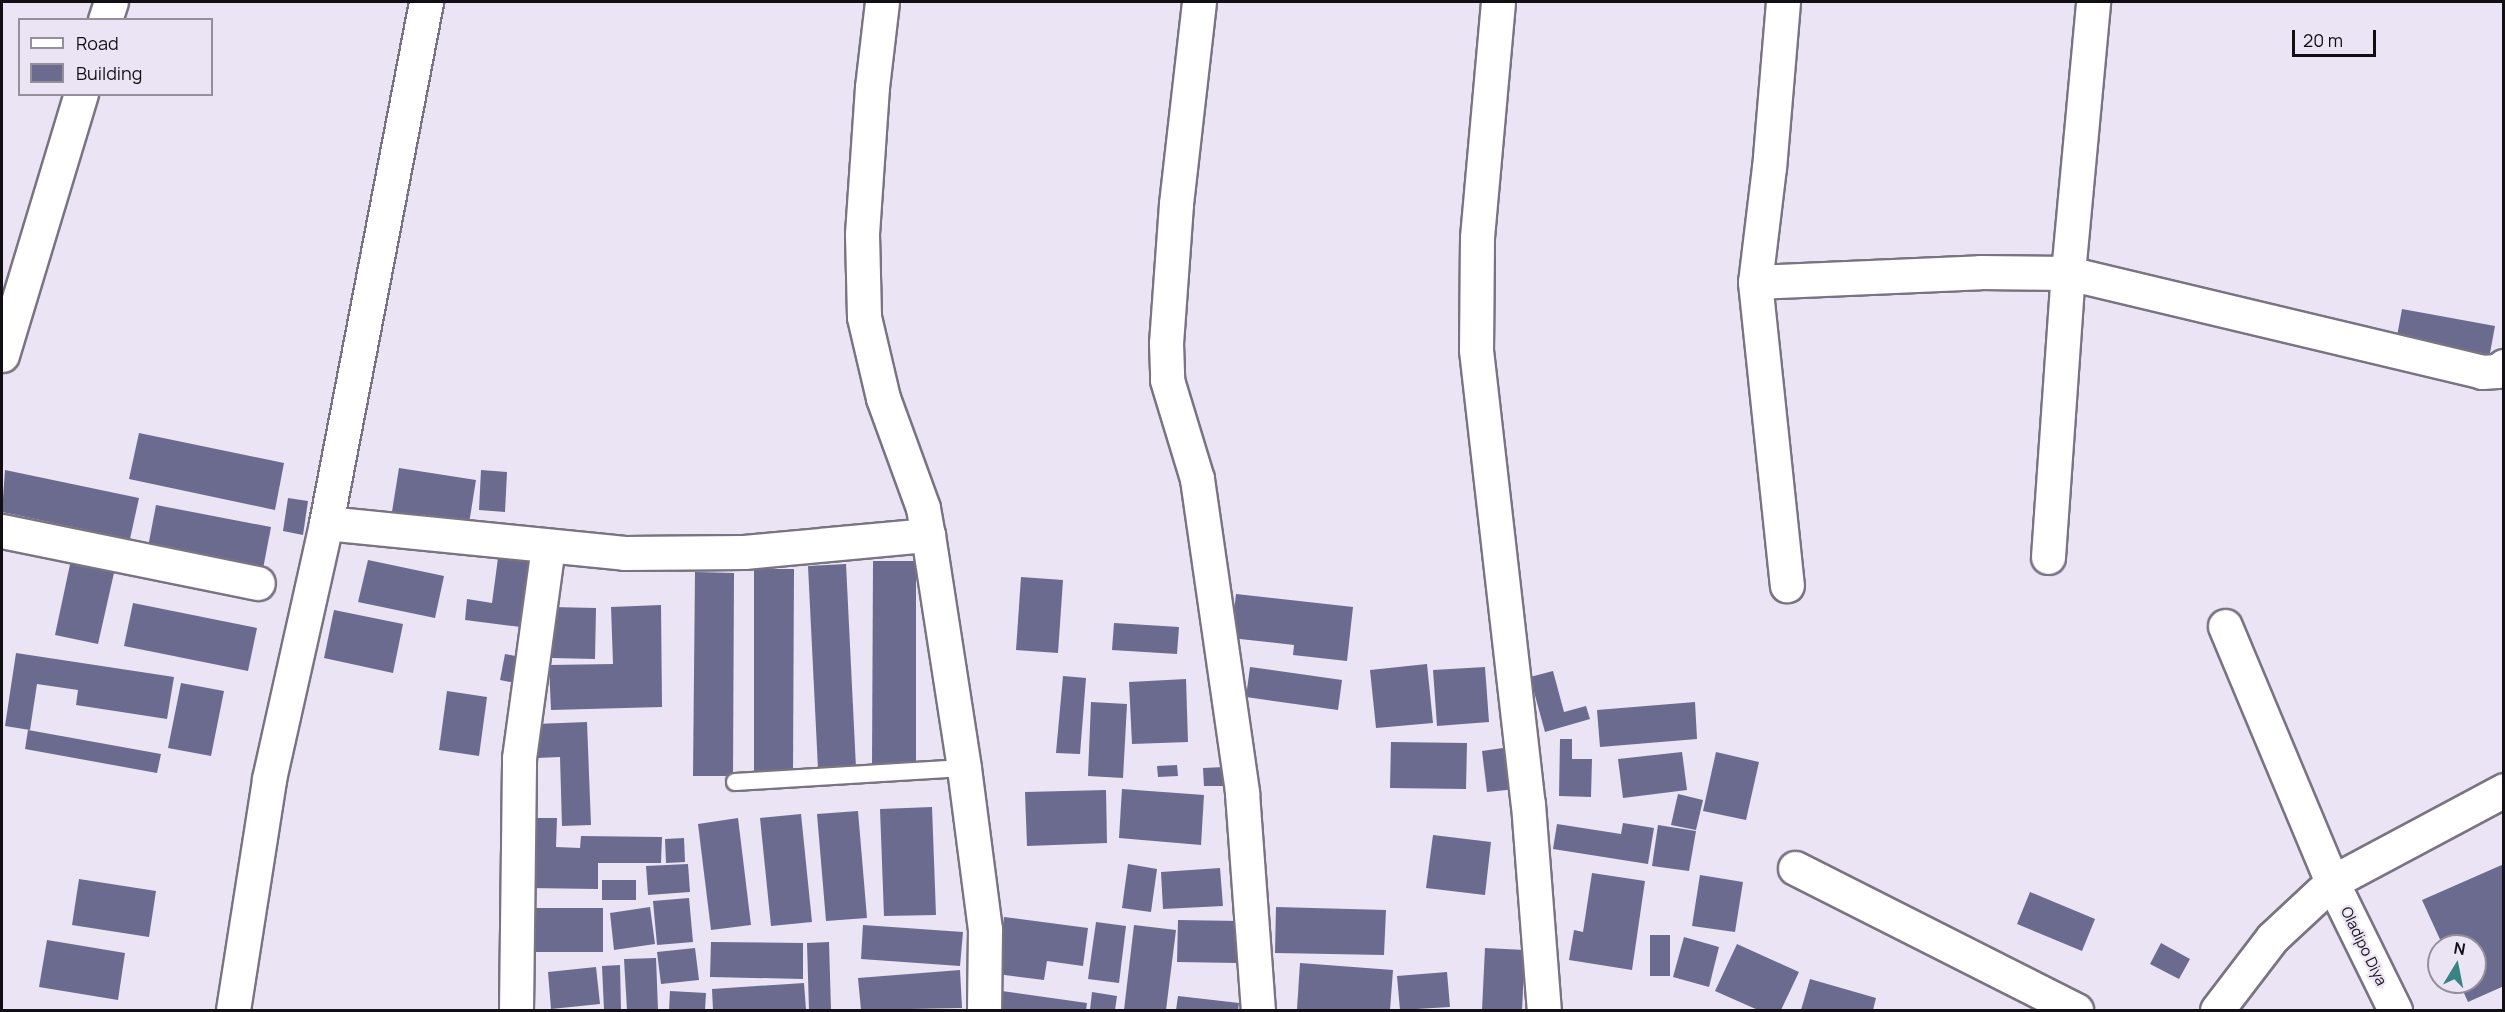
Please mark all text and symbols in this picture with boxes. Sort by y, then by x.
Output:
legend [18,18,213,96]
scale bar [2295,18,2379,56]
text: 20 m [2303,28,2343,52]
text: Road [76,31,119,55]
text: Building [76,61,142,85]
street label: Oladipo Diya [2337,904,2391,988]
north arrow [2427,934,2487,994]
text: N [2452,936,2467,960]

